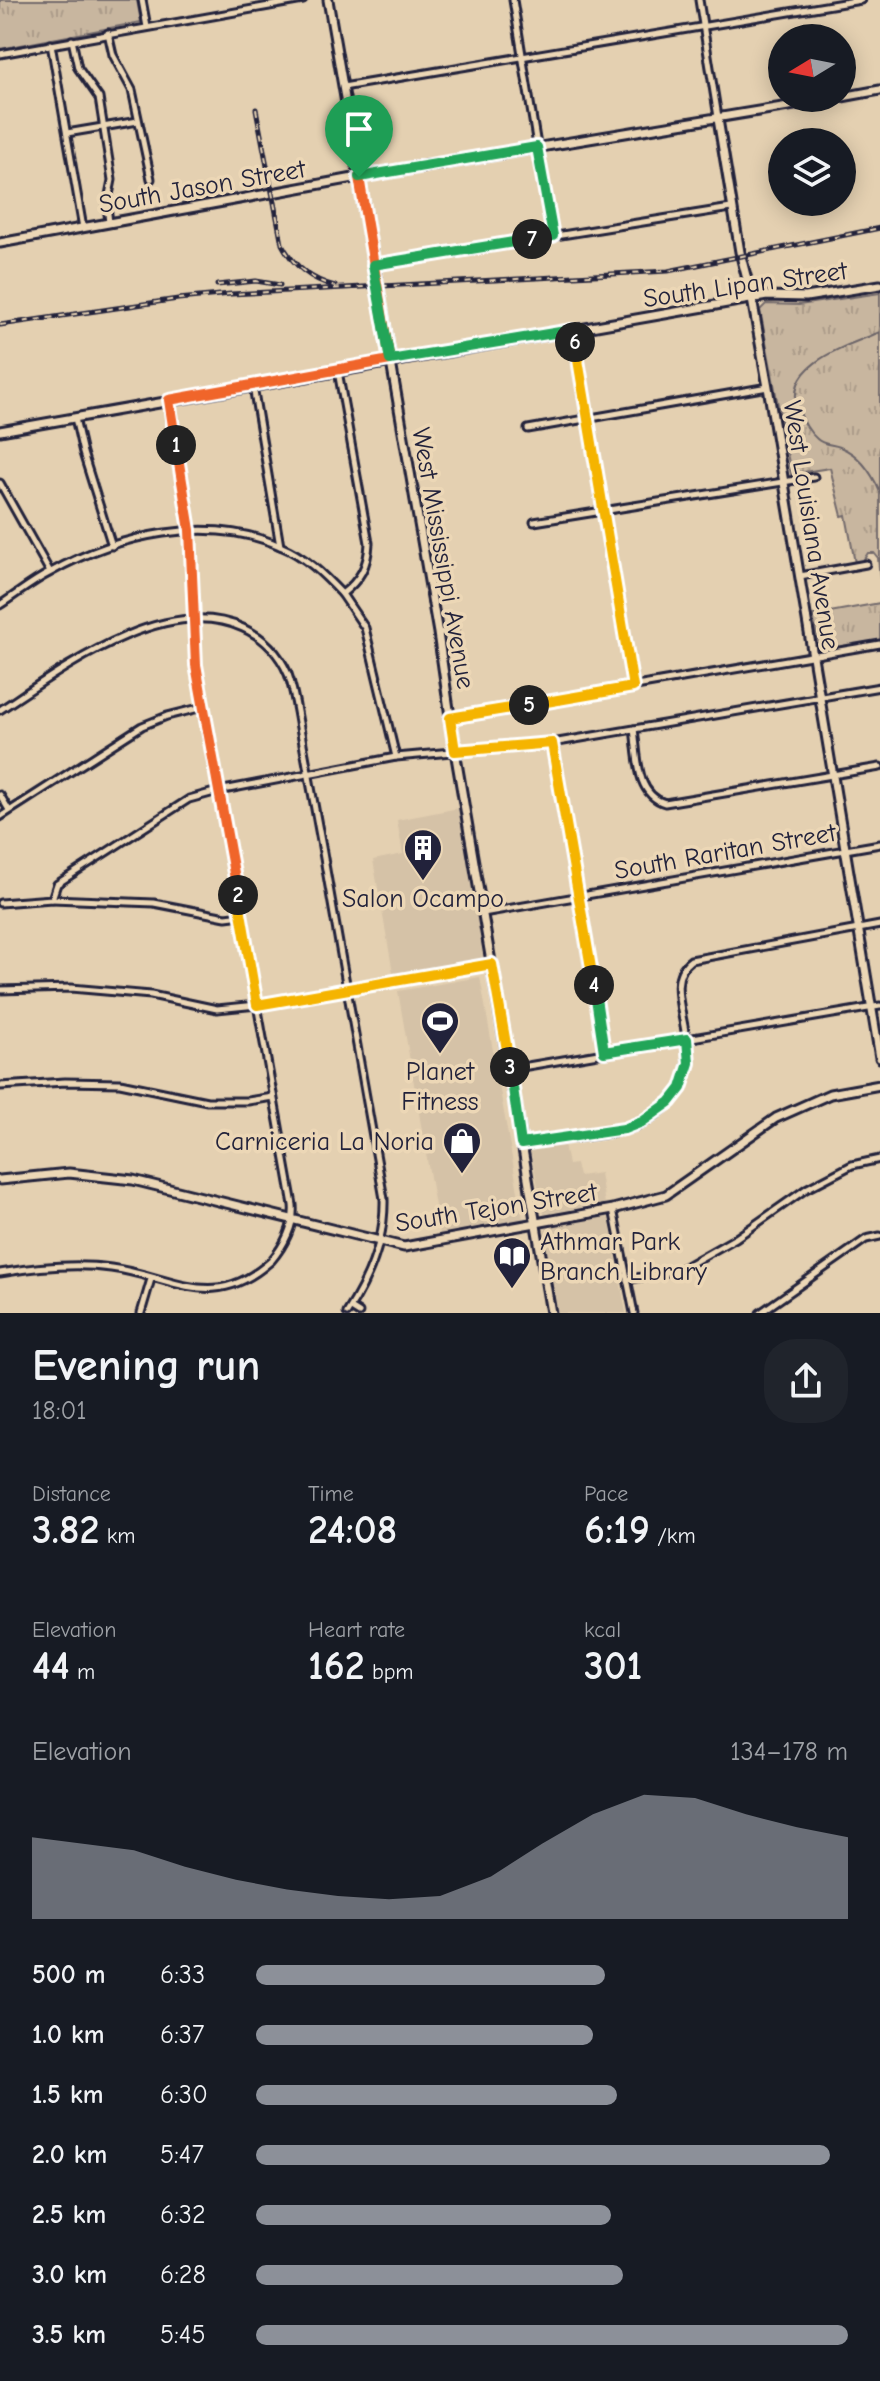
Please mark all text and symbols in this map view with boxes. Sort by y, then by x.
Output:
north arrow [768,24,856,112]
map controls [768,24,856,216]
pin [325,95,393,177]
icon: arrive [337,107,381,151]
button: layers [768,128,856,216]
street label: South Jason Street [96,154,309,220]
pin: 7 [512,219,552,259]
text: 7 [527,226,537,252]
street label: South Lipan Street [641,256,851,314]
pin: 6 [555,322,595,362]
text: 6 [569,329,581,355]
street label: West Louisiana Avenue [776,398,846,652]
pin: 1 [156,425,196,465]
street label: West Mississippi Avenue [405,425,481,691]
text: 1 [172,432,180,458]
pin: 5 [509,685,549,725]
text: 5 [523,692,535,718]
street label: South Raritan Street [612,817,840,886]
building icon: Salon Ocampo [402,827,444,882]
pin: 2 [218,875,258,915]
text: 2 [233,882,243,908]
place label: Salon Ocampo [342,884,504,914]
pin: 4 [574,965,614,1005]
text: 4 [589,972,599,998]
sports icon: Planet Fitness [419,1000,461,1055]
pin: 3 [490,1047,530,1087]
text: 3 [505,1054,515,1080]
place label: Planet Fitness [401,1057,479,1117]
shop icon: Carniceria La Noria [441,1120,483,1175]
place label: Carniceria La Noria [215,1127,434,1157]
street label: South Tejon Street [393,1177,601,1239]
place label: Athmar Park Branch Library [540,1227,707,1287]
library icon: Athmar Park Branch Library [491,1235,533,1290]
button: share [764,1339,848,1423]
text: Evening run [32,1340,260,1391]
text: 18:01 [32,1396,87,1426]
text: Distance [32,1481,111,1507]
text: Time [308,1481,354,1507]
text: Pace [584,1481,628,1507]
text: 3.82 [32,1507,99,1553]
text: 24:08 [308,1507,397,1553]
text: 6:19 [584,1507,650,1553]
text: km [99,1523,136,1549]
text: /km [650,1523,696,1549]
text: Elevation [32,1617,116,1643]
text: Heart rate [308,1617,405,1643]
text: kcal [584,1617,621,1643]
text: 44 [32,1643,70,1689]
text: 162 [308,1643,365,1689]
text: 301 [584,1643,642,1689]
text: m [70,1659,95,1685]
text: bpm [365,1659,414,1685]
text: Elevation [32,1737,132,1767]
text: 134–178 m [730,1737,848,1767]
text: 500 m [32,1960,106,1990]
text: 6:33 [160,1960,205,1990]
text: 1.0 km [32,2020,104,2050]
text: 6:37 [160,2020,204,2050]
text: 1.5 km [32,2080,103,2110]
text: 6:30 [160,2080,208,2110]
text: 2.0 km [32,2140,107,2170]
text: 5:47 [160,2140,204,2170]
text: 2.5 km [32,2200,106,2230]
text: 6:32 [160,2200,206,2230]
text: 3.0 km [32,2260,107,2290]
text: 6:28 [160,2260,206,2290]
text: 3.5 km [32,2320,106,2350]
text: 5:45 [160,2320,205,2350]

